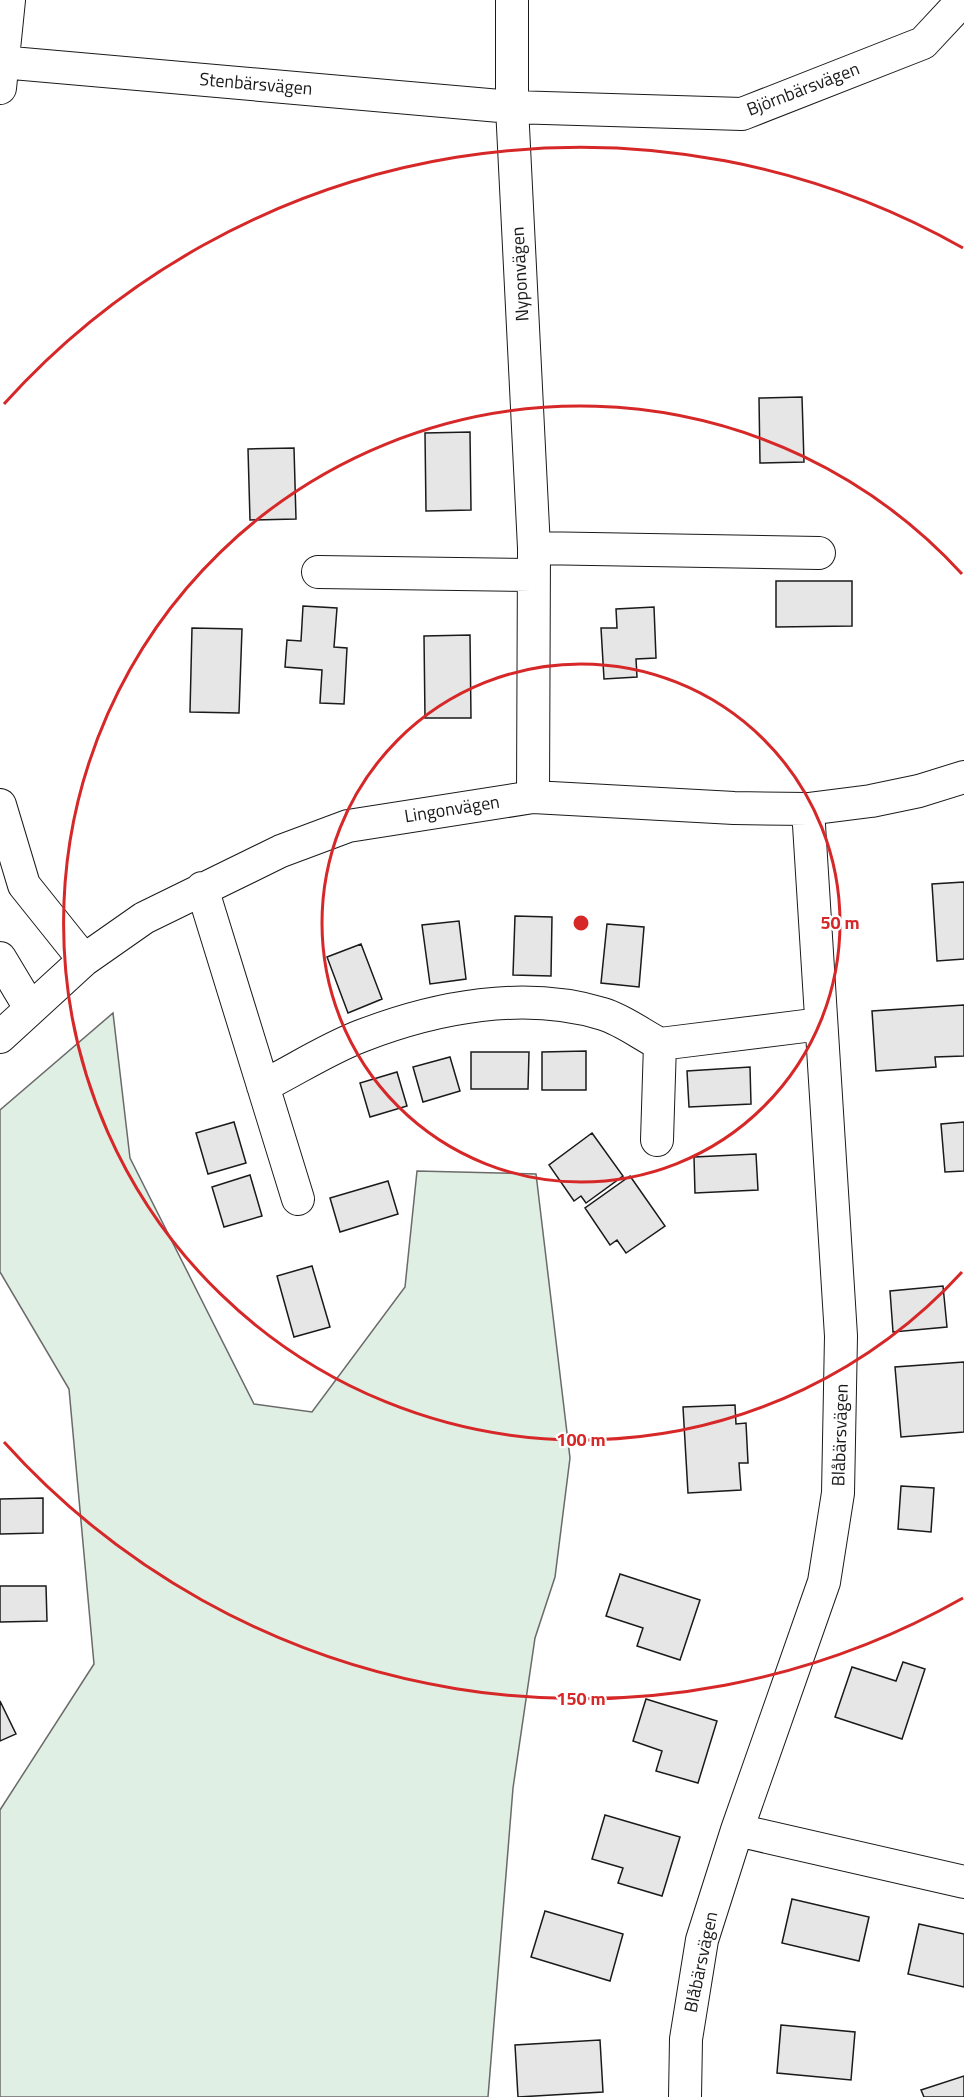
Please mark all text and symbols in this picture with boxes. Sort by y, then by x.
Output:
street label: Björnbärsvägen [742,55,863,122]
street label: Stenbärsvägen [198,65,314,102]
street label: Nyponvägen [504,226,535,322]
street label: Lingonvägen [402,788,501,829]
text: 50 m [820,909,860,936]
centre of rings [571,913,591,933]
street label: Blåbärsvägen [824,1383,855,1487]
text: 100 m [556,1426,606,1453]
text: 150 m [556,1685,606,1712]
street label: Blåbärsvägen [677,1909,724,2015]

